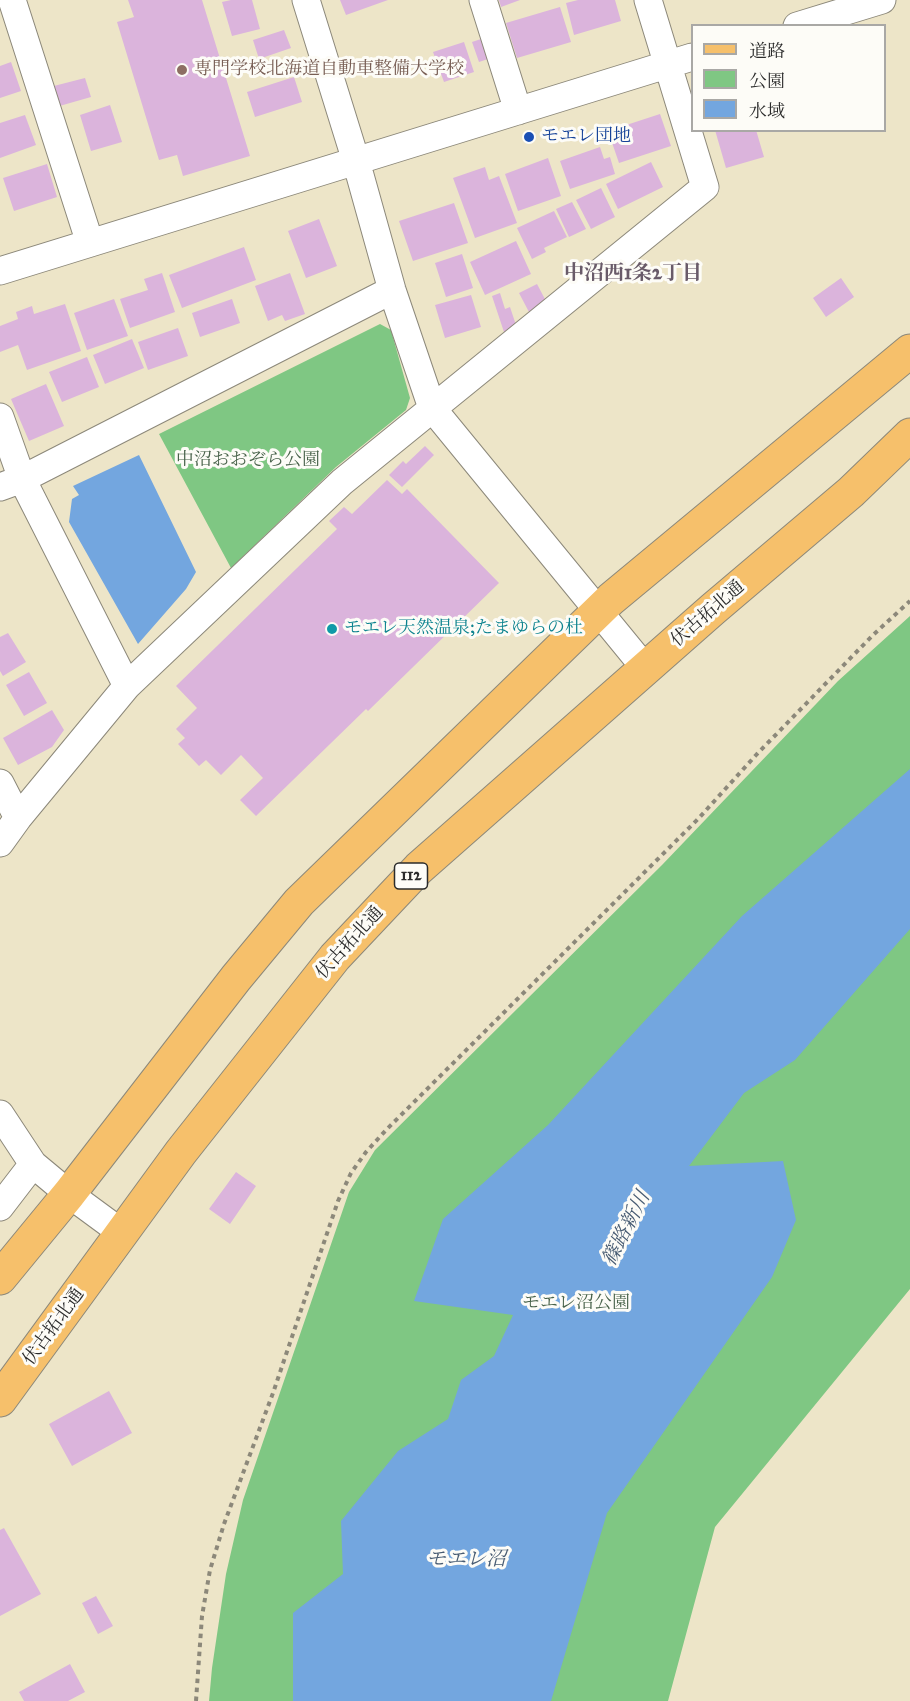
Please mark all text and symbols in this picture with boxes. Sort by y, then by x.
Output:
legend [691,24,886,132]
text: 道路 [749,40,785,62]
place label: 専門学校北海道自動車整備大学校 [194,59,464,81]
marker: 専門学校北海道自動車整備大学校 [175,63,189,77]
text: 公園 [749,70,785,92]
text: 水域 [749,100,785,122]
place label: モエレ団地 [541,126,631,148]
marker: モエレ団地 [522,130,536,144]
district label: 中沼西1条2丁目 [564,262,702,286]
park label: 中沼おおぞら公園 [176,450,320,472]
street label: 伏古拓北通 [667,576,749,652]
place label: モエレ天然温泉;たまゆらの杜 [344,618,583,640]
marker: モエレ天然温泉;たまゆらの杜 [325,622,339,636]
road number: 112 [394,863,428,889]
street label: 伏古拓北通 [312,902,388,984]
water label: 篠路新川 [598,1188,656,1270]
street label: 伏古拓北通 [19,1284,89,1370]
park label: モエレ沼公園 [522,1293,630,1315]
water label: モエレ沼 [426,1548,506,1572]

